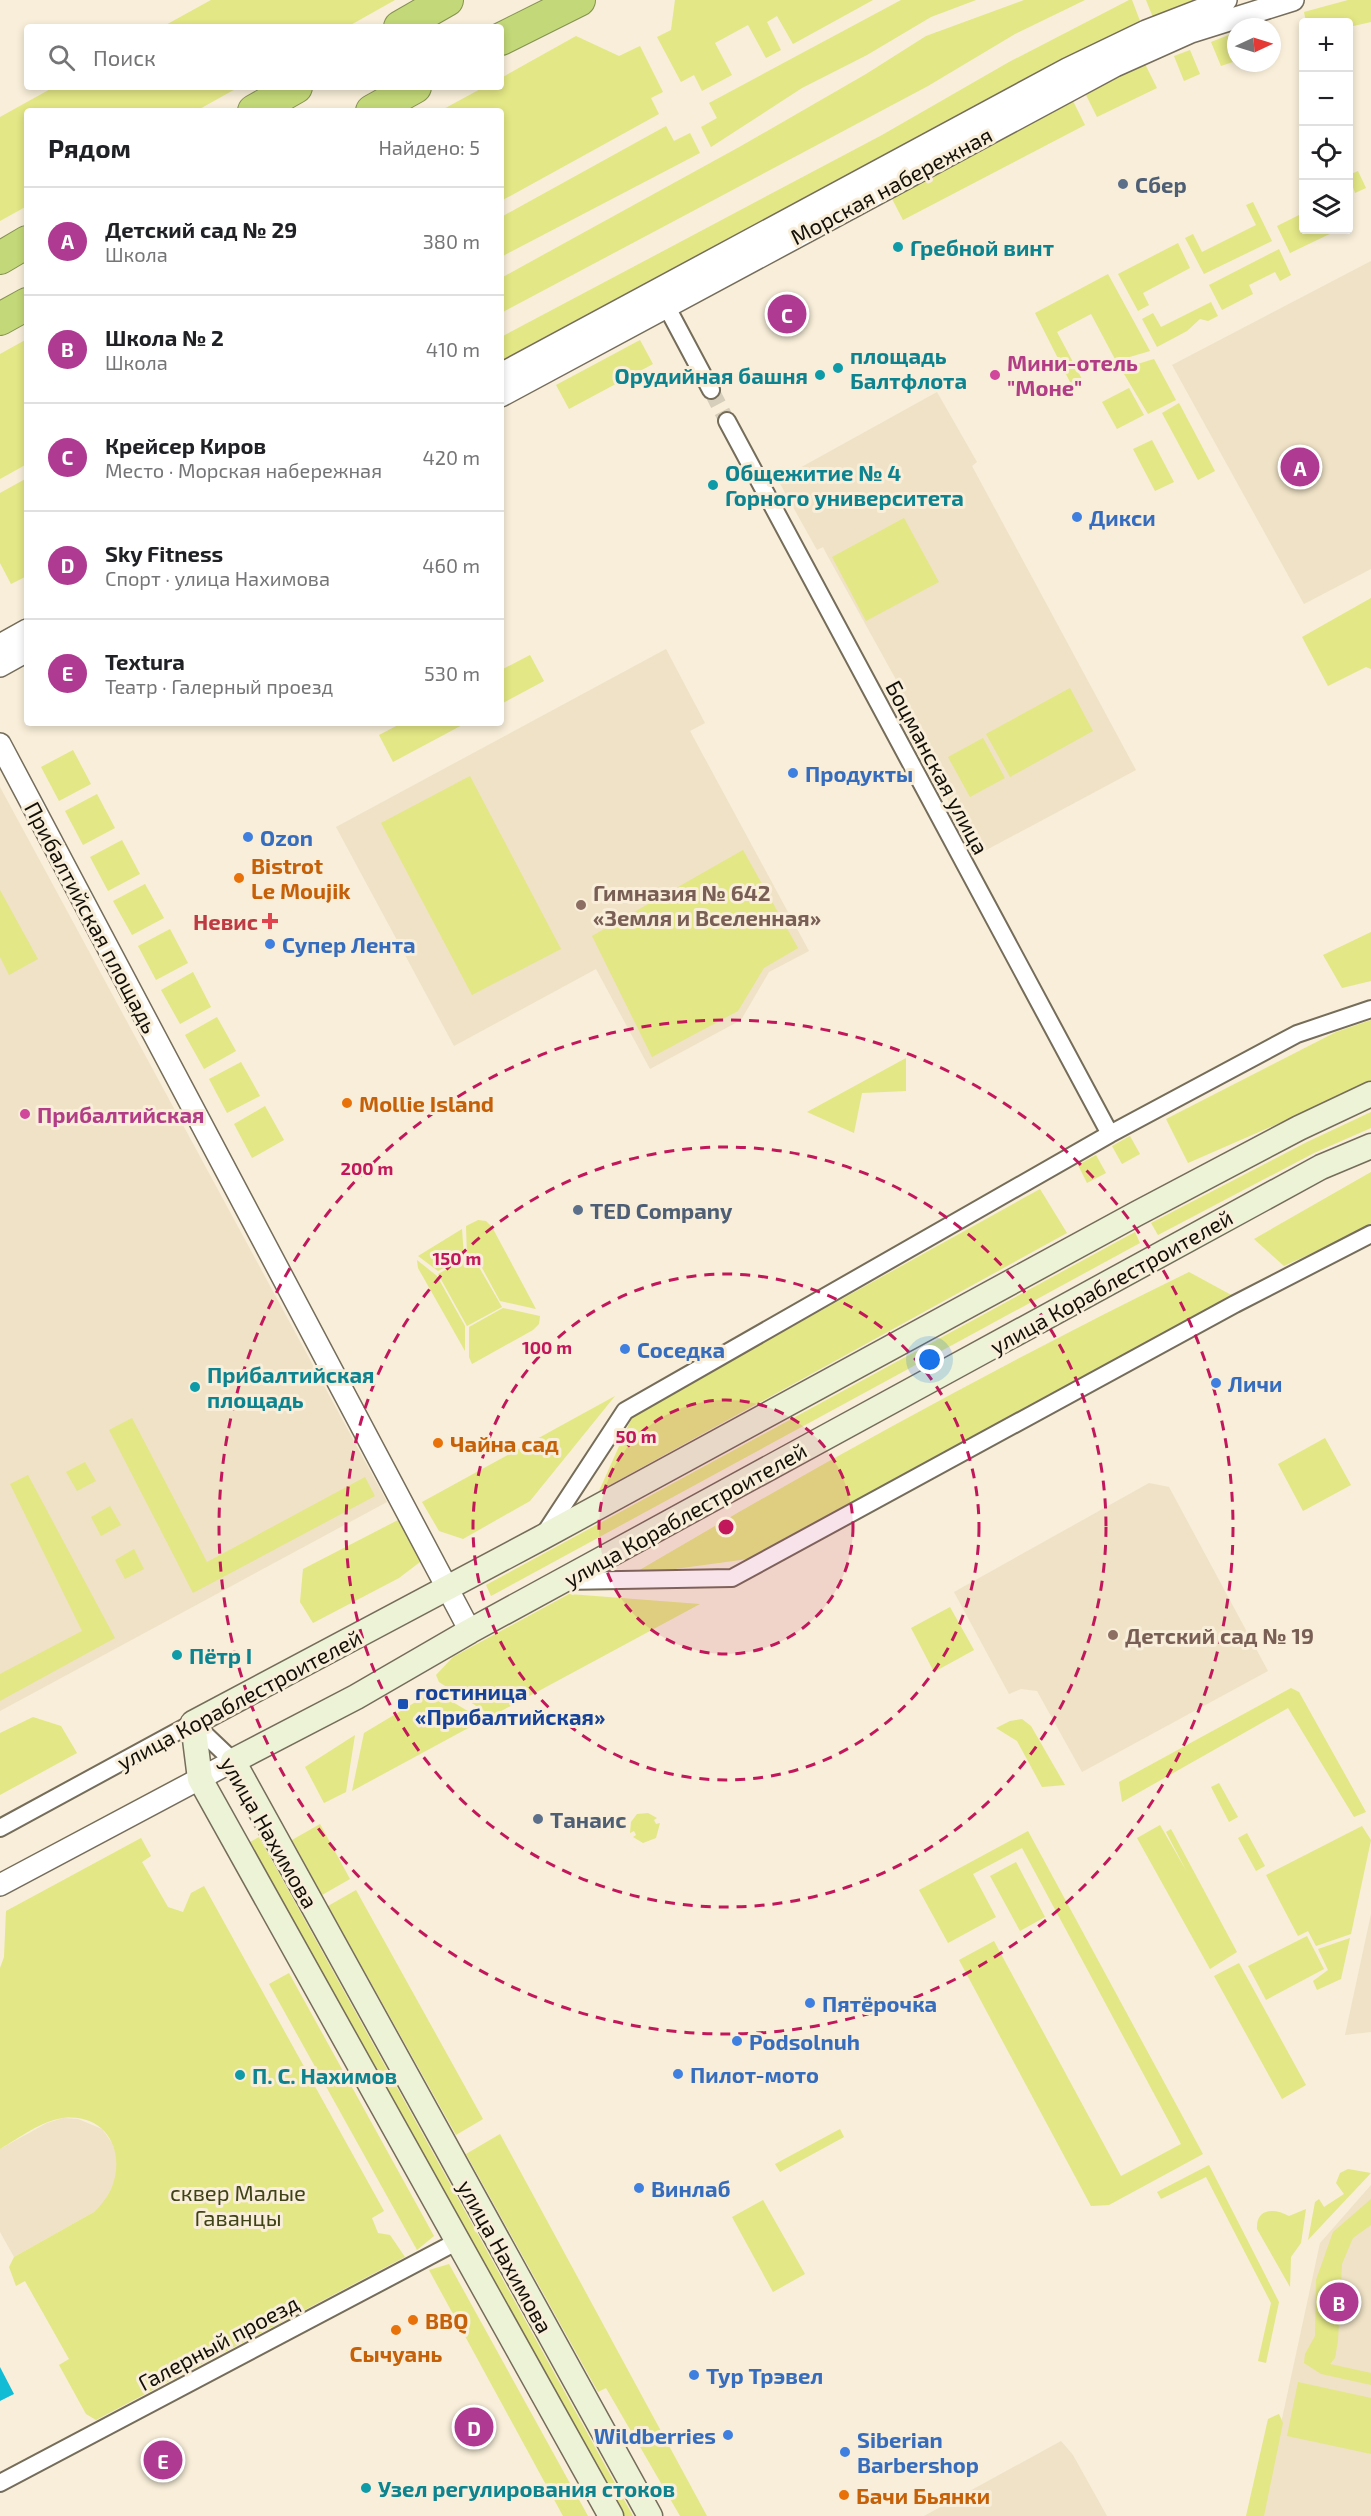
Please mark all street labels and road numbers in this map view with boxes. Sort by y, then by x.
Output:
street label: Морская набережная [786,121,996,249]
street label: Боцманская улица [880,676,995,859]
street label: Прибалтийская площадь [20,797,164,1037]
street label: улица Кораблестроителей [985,1203,1237,1360]
street label: улица Кораблестроителей [559,1436,811,1593]
street label: улица Кораблестроителей [112,1623,366,1776]
street label: улица Нахимова [215,1751,324,1913]
street label: улица Нахимова [452,2175,559,2338]
street label: Галерный проезд [133,2289,303,2395]

